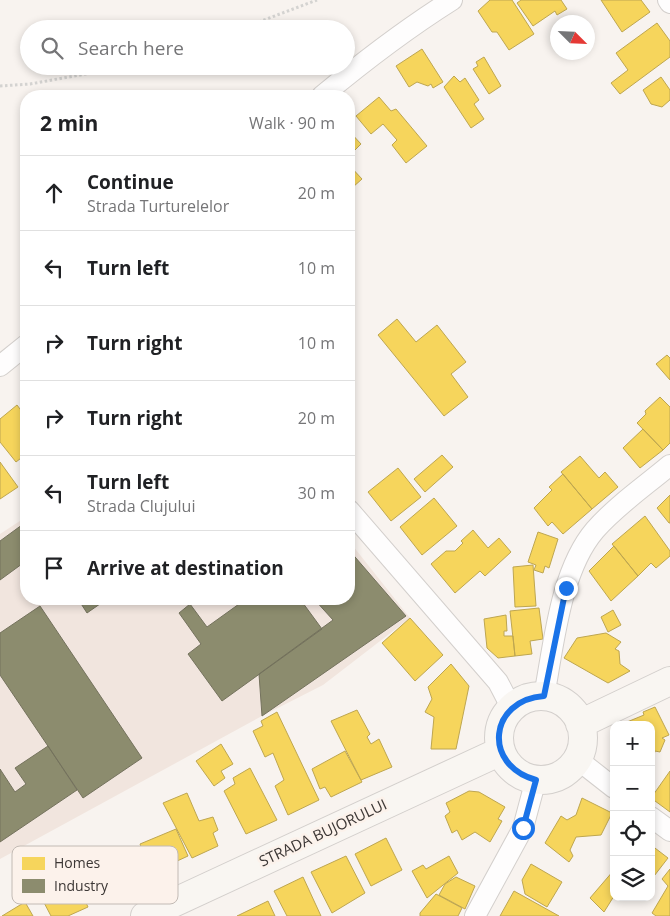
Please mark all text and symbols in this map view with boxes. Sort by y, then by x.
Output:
north arrow [550,15,595,60]
search box [20,20,355,75]
icon: search [38,34,66,62]
text: Search here [78,35,184,61]
text: 2 min [40,109,98,137]
text: Walk · 90 m [249,112,335,134]
text: Continue [87,169,174,195]
icon: ahead [40,179,68,207]
text: 20 m [298,182,335,204]
text: Strada Turturelelor [87,195,229,217]
icon: left [40,254,68,282]
text: Turn left [87,255,169,281]
text: 10 m [298,257,335,279]
icon: right [40,329,68,357]
text: Turn right [87,330,182,356]
text: 10 m [298,332,335,354]
icon: right [40,404,68,432]
text: Turn right [87,405,182,431]
text: 20 m [298,407,335,429]
text: Turn left [87,469,169,495]
icon: left [40,479,68,507]
text: 30 m [298,482,335,504]
text: Strada Clujului [87,495,195,517]
icon: arrive [40,554,68,582]
text: Arrive at destination [87,555,284,581]
route end [555,577,578,600]
map controls [610,721,655,901]
button: + [610,721,655,766]
button: − [610,766,655,811]
street label: STRADA BUJORULUI [255,794,390,871]
button: locate [610,811,655,856]
route start [512,817,535,840]
legend [12,846,178,904]
text: Homes [54,853,101,872]
button: layers [610,856,655,901]
text: Industry [54,876,109,895]

